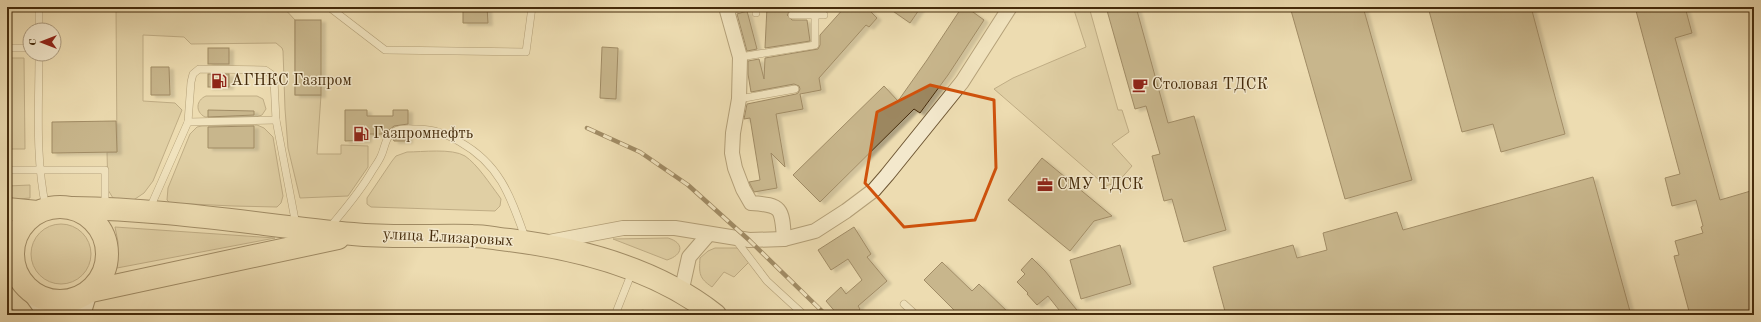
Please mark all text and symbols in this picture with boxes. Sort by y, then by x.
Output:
north arrow [22,22,62,62]
text: С [28,38,39,46]
fuel station icon: АГНКС Газпром [210,72,228,90]
place label: АГНКС Газпром [231,73,352,89]
cafe icon: Столовая ТДСК [1131,76,1149,94]
place label: Столовая ТДСК [1152,77,1269,93]
fuel station icon: Газпромнефть [352,125,370,143]
place label: Газпромнефть [373,126,473,142]
office icon: СМУ ТДСК [1036,176,1054,194]
place label: СМУ ТДСК [1057,177,1144,193]
street label: улица Елизаровых [382,227,514,249]

